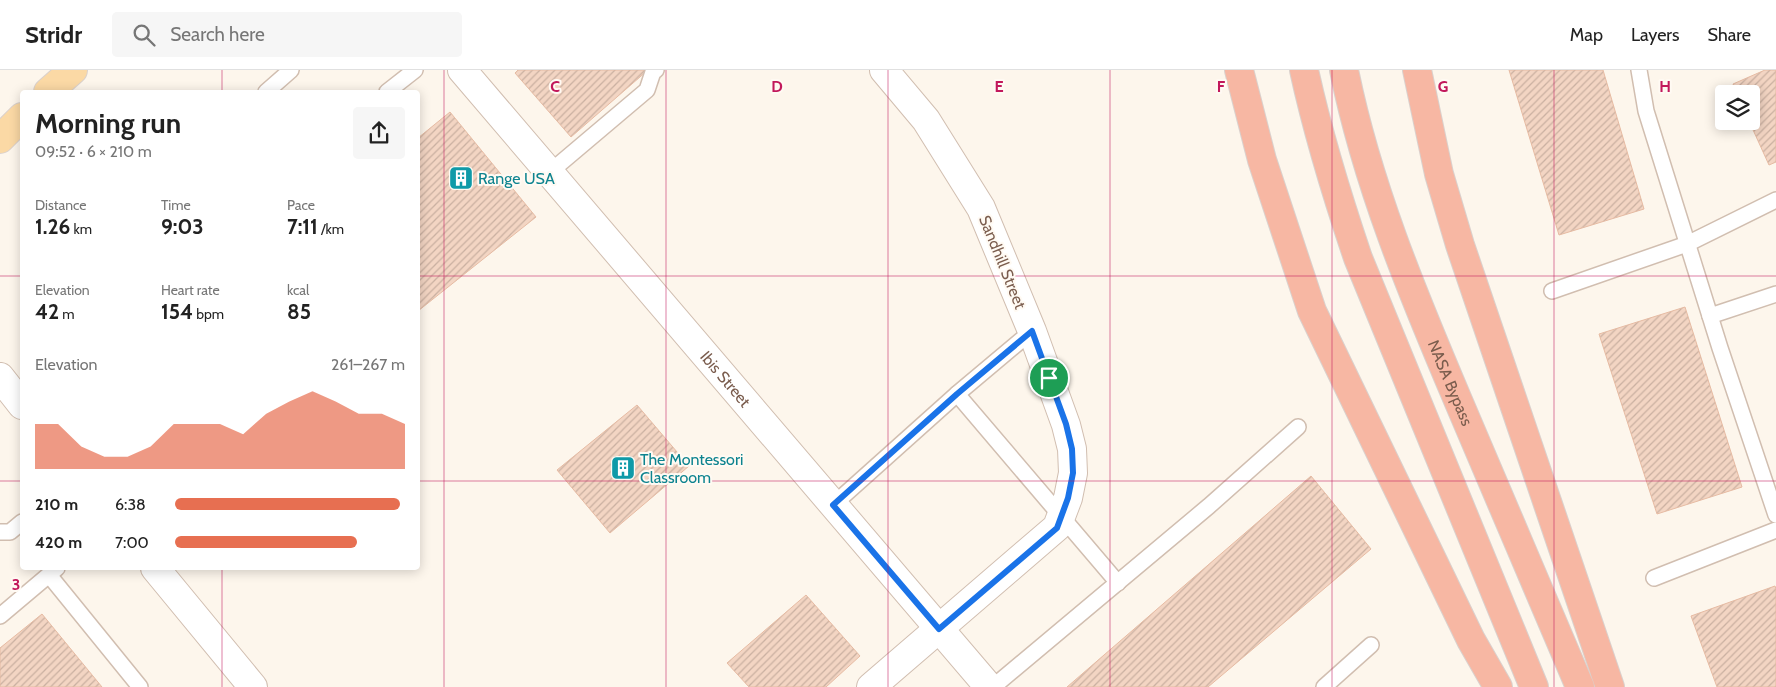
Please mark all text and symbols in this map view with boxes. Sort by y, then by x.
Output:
search box [112,12,462,57]
text: Stridr [25,20,82,49]
icon: search [130,21,158,49]
text: Search here [170,23,265,46]
text: Map [1570,24,1603,46]
text: Layers [1631,24,1680,46]
text: Share [1708,24,1751,46]
text: C [550,77,560,96]
text: D [771,77,783,96]
text: E [994,77,1004,96]
text: F [1217,77,1226,96]
text: G [1438,77,1448,96]
text: H [1659,77,1671,96]
map controls [1715,85,1760,130]
button: layers [1715,85,1760,130]
text: Morning run [35,106,181,140]
button: share [353,107,405,159]
text: 09:52 · 6 × 210 m [35,142,152,161]
building icon: Range USA [448,165,474,191]
place label: Range USA [478,169,555,188]
text: Distance [35,196,87,214]
text: Time [161,196,191,214]
text: Pace [287,196,315,214]
street label: Sandhill Street [975,213,1030,312]
text: 1.26 [35,214,70,239]
text: 9:03 [161,214,204,239]
text: 7:11 [287,214,318,239]
text: km [70,220,92,238]
text: /km [318,220,344,238]
text: Elevation [35,281,90,299]
text: Heart rate [161,281,220,299]
text: kcal [287,281,309,299]
text: 42 [35,299,59,324]
text: 154 [161,299,193,324]
text: 85 [287,299,311,324]
text: m [59,305,75,323]
text: bpm [193,305,224,323]
street label: NASA Bypass [1424,337,1477,429]
street label: Ibis Street [696,347,755,411]
text: Elevation [35,355,98,374]
text: 261–267 m [331,355,405,374]
pin [1028,357,1070,399]
icon: arrive [1035,364,1063,392]
place label: The Montessori Classroom [640,450,743,487]
building icon: The Montessori Classroom [610,455,636,481]
text: 210 m [35,495,78,514]
text: 6:38 [115,495,146,514]
text: 420 m [35,533,82,552]
text: 7:00 [115,533,149,552]
text: 3 [12,575,20,594]

